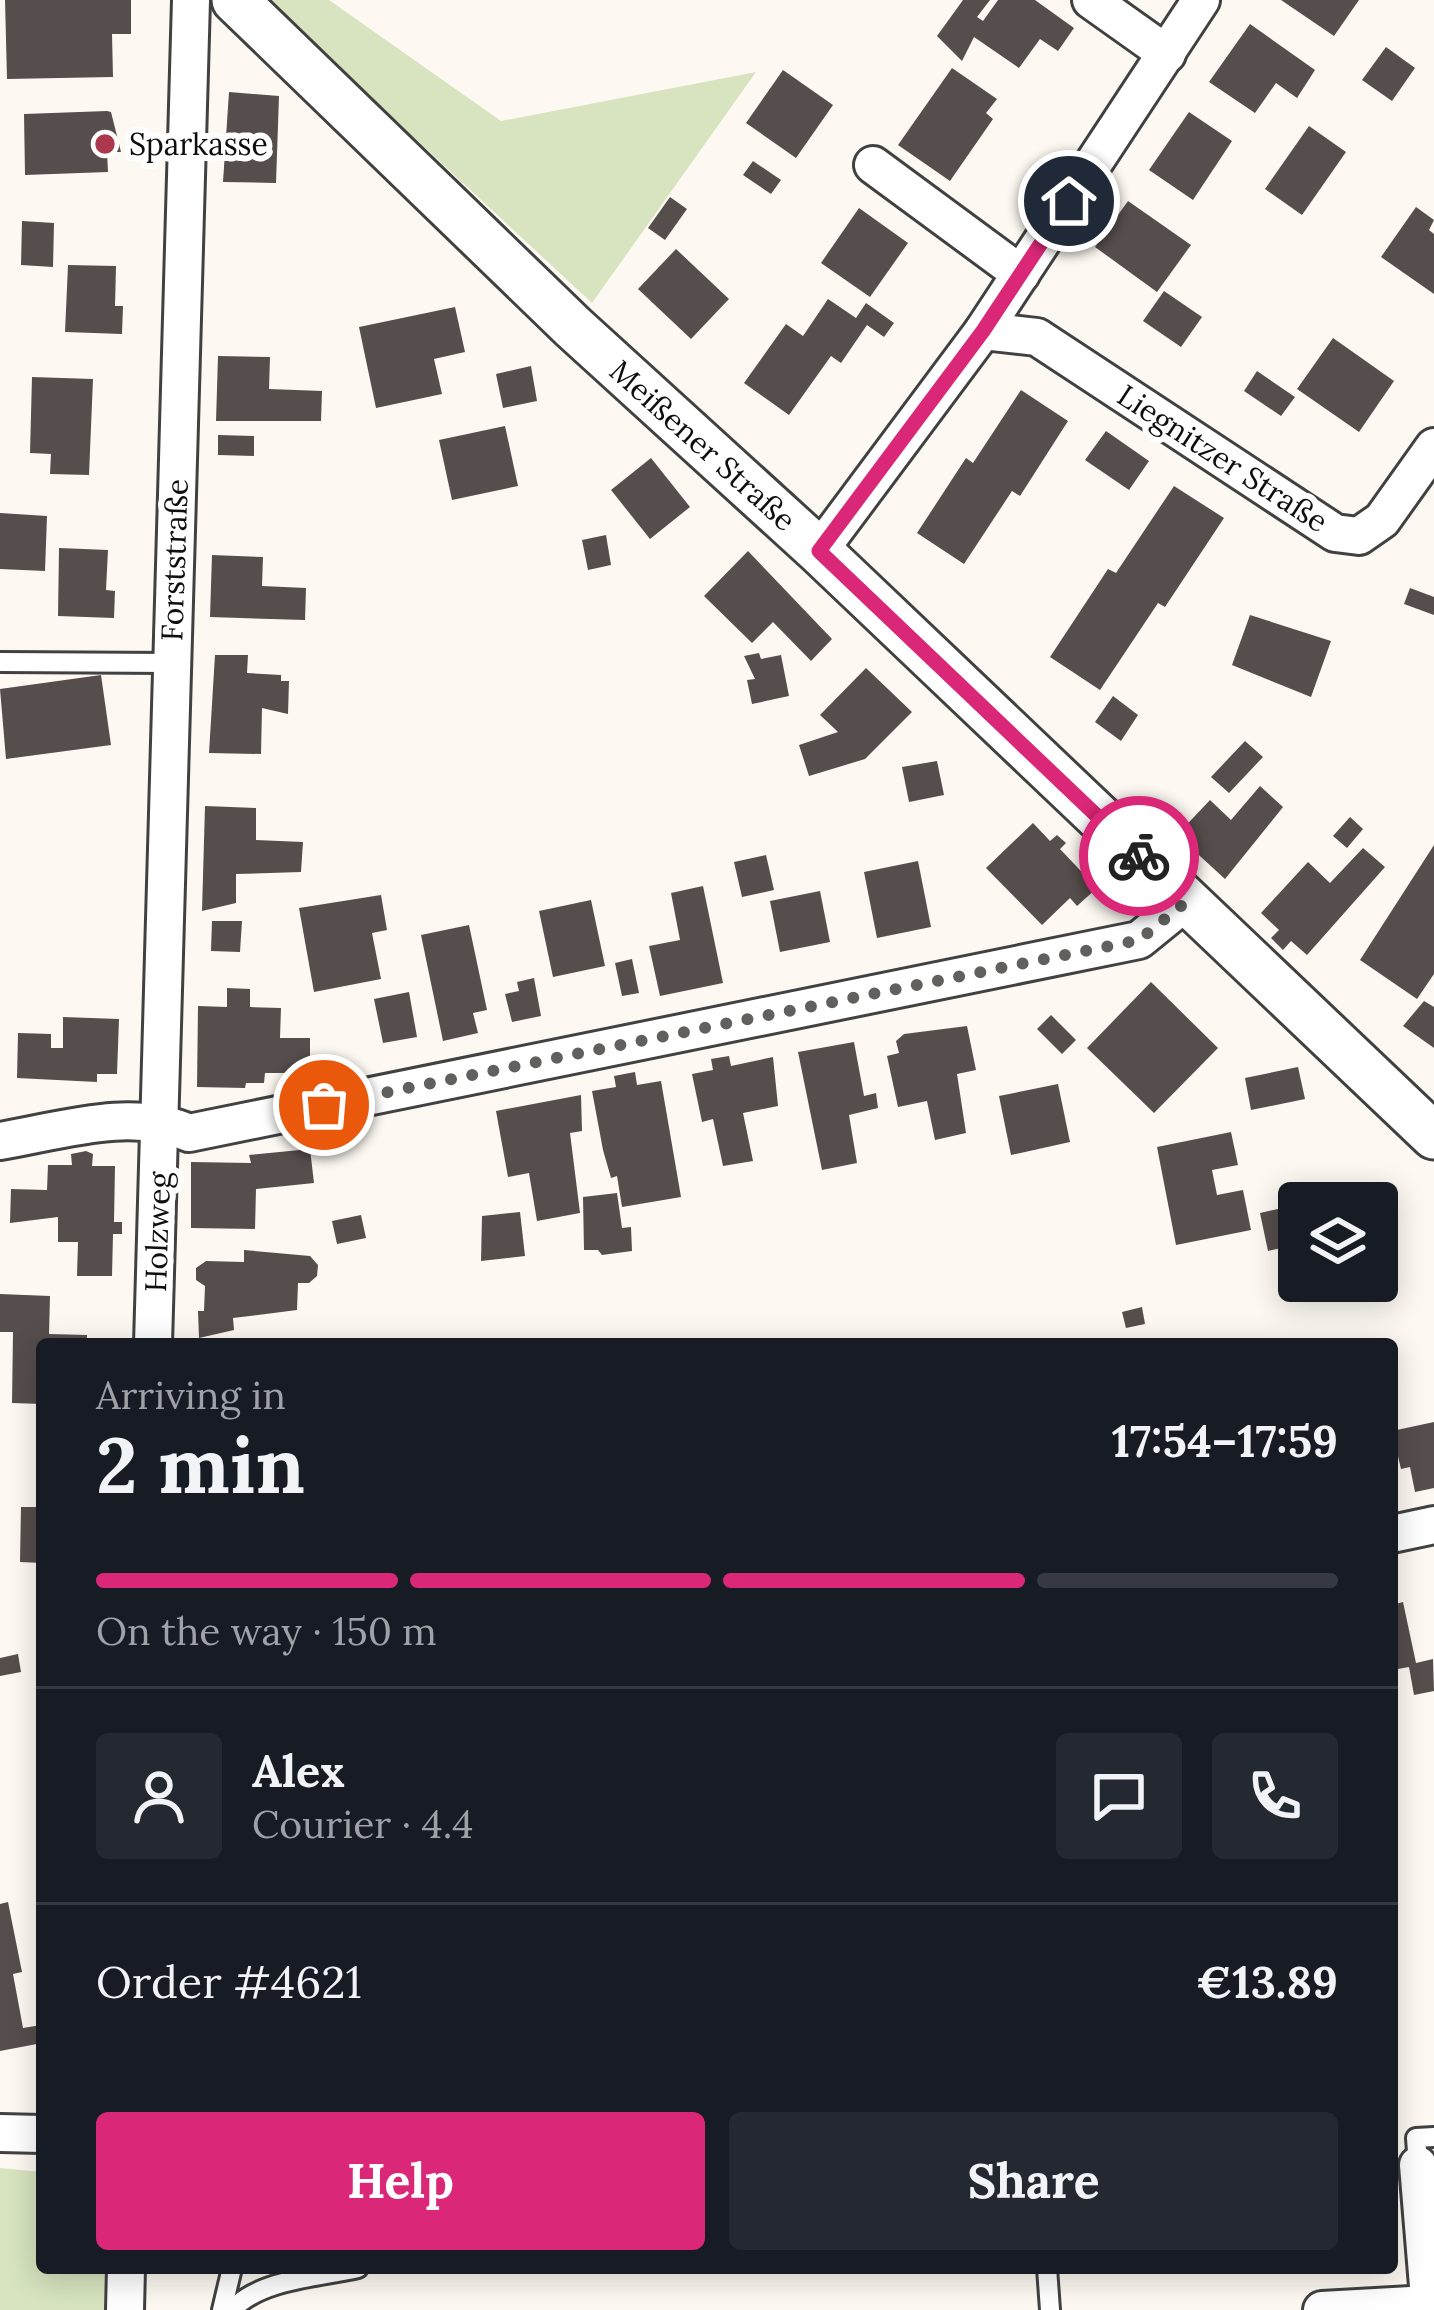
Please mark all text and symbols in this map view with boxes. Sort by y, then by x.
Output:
place label: Sparkasse [129,125,268,163]
marker: Sparkasse [92,131,118,157]
pin [1018,150,1120,252]
icon: home [1036,168,1102,234]
street label: Meißener Straße [602,351,804,539]
street label: Liegnitzer Straße [1110,376,1335,541]
street label: Forststraße [152,478,196,642]
courier [1079,796,1199,916]
icon: bike [1106,823,1172,889]
pin [273,1054,375,1156]
icon: bag [291,1072,357,1138]
street label: Holzweg [136,1170,179,1293]
map controls [1278,1182,1398,1302]
button: layers [1278,1182,1398,1302]
text: Arriving in [96,1370,286,1420]
text: 17:54–17:59 [1112,1412,1338,1469]
text: 2 min [96,1415,305,1514]
text: On the way · 150 m [96,1606,437,1656]
button: person [96,1733,222,1859]
button: chat [1056,1733,1182,1859]
button: phone [1212,1733,1338,1859]
text: Alex [252,1742,345,1799]
text: Courier · 4.4 [252,1799,473,1849]
text: Order #4621 [96,1953,362,2010]
text: €13.89 [1196,1953,1338,2010]
button: Help [96,2112,705,2250]
button: Share [729,2112,1338,2250]

